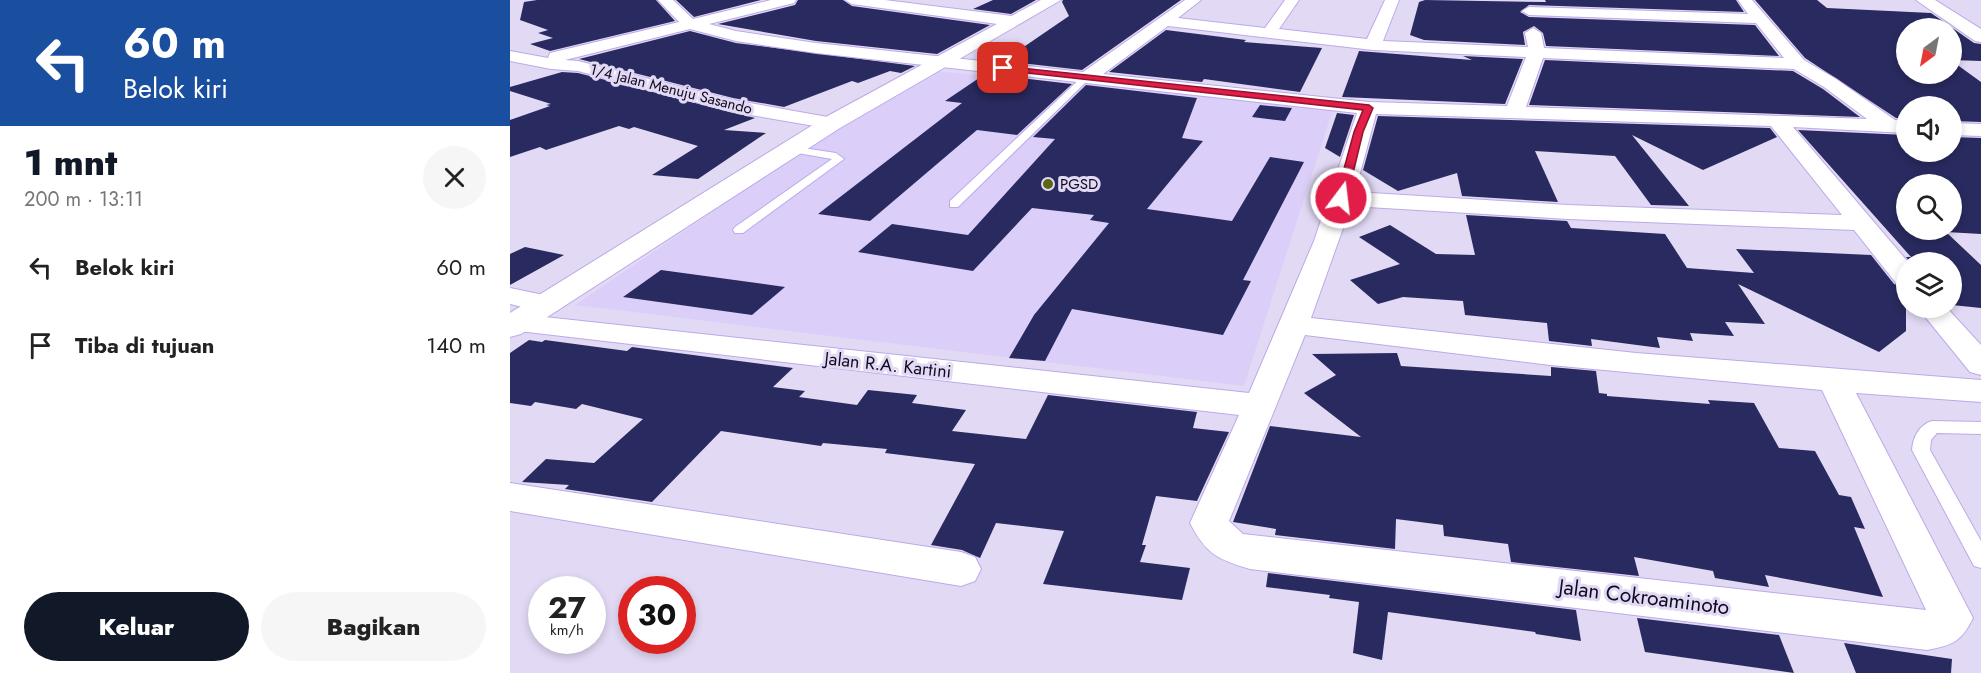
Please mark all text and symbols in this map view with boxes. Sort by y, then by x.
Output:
text: 60 m [123,13,226,74]
north arrow [1896,18,1962,84]
map controls [1896,18,1962,318]
icon: left [24,24,102,102]
pin [977,42,1028,93]
icon: arrive [986,51,1019,84]
street label: 1/4 Jalan Menuju Sasando [587,58,755,120]
text: Belok kiri [123,69,228,108]
button: sound [1896,96,1962,162]
text: 1 mnt [24,136,117,188]
button: close [423,146,486,209]
position arrow [1309,166,1373,230]
place label: PGSD [1060,173,1098,195]
button: search [1896,174,1962,240]
marker: PGSD [1041,177,1055,191]
text: 200 m · 13:11 [24,185,143,214]
icon: left [24,251,57,284]
text: Belok kiri [75,251,174,283]
text: 60 m [436,251,486,283]
button: layers [1896,252,1962,318]
icon: arrive [24,329,57,362]
text: Tiba di tujuan [75,329,214,361]
text: 140 m [426,329,486,361]
street label: Jalan R.A. Kartini [821,345,953,385]
street label: Jalan Cokroaminoto [1554,571,1731,622]
speed limit sign: 30 [618,576,696,654]
text: 27 [548,586,586,629]
button: Keluar [24,592,249,661]
button: Bagikan [261,592,486,661]
text: km/h [550,619,584,641]

